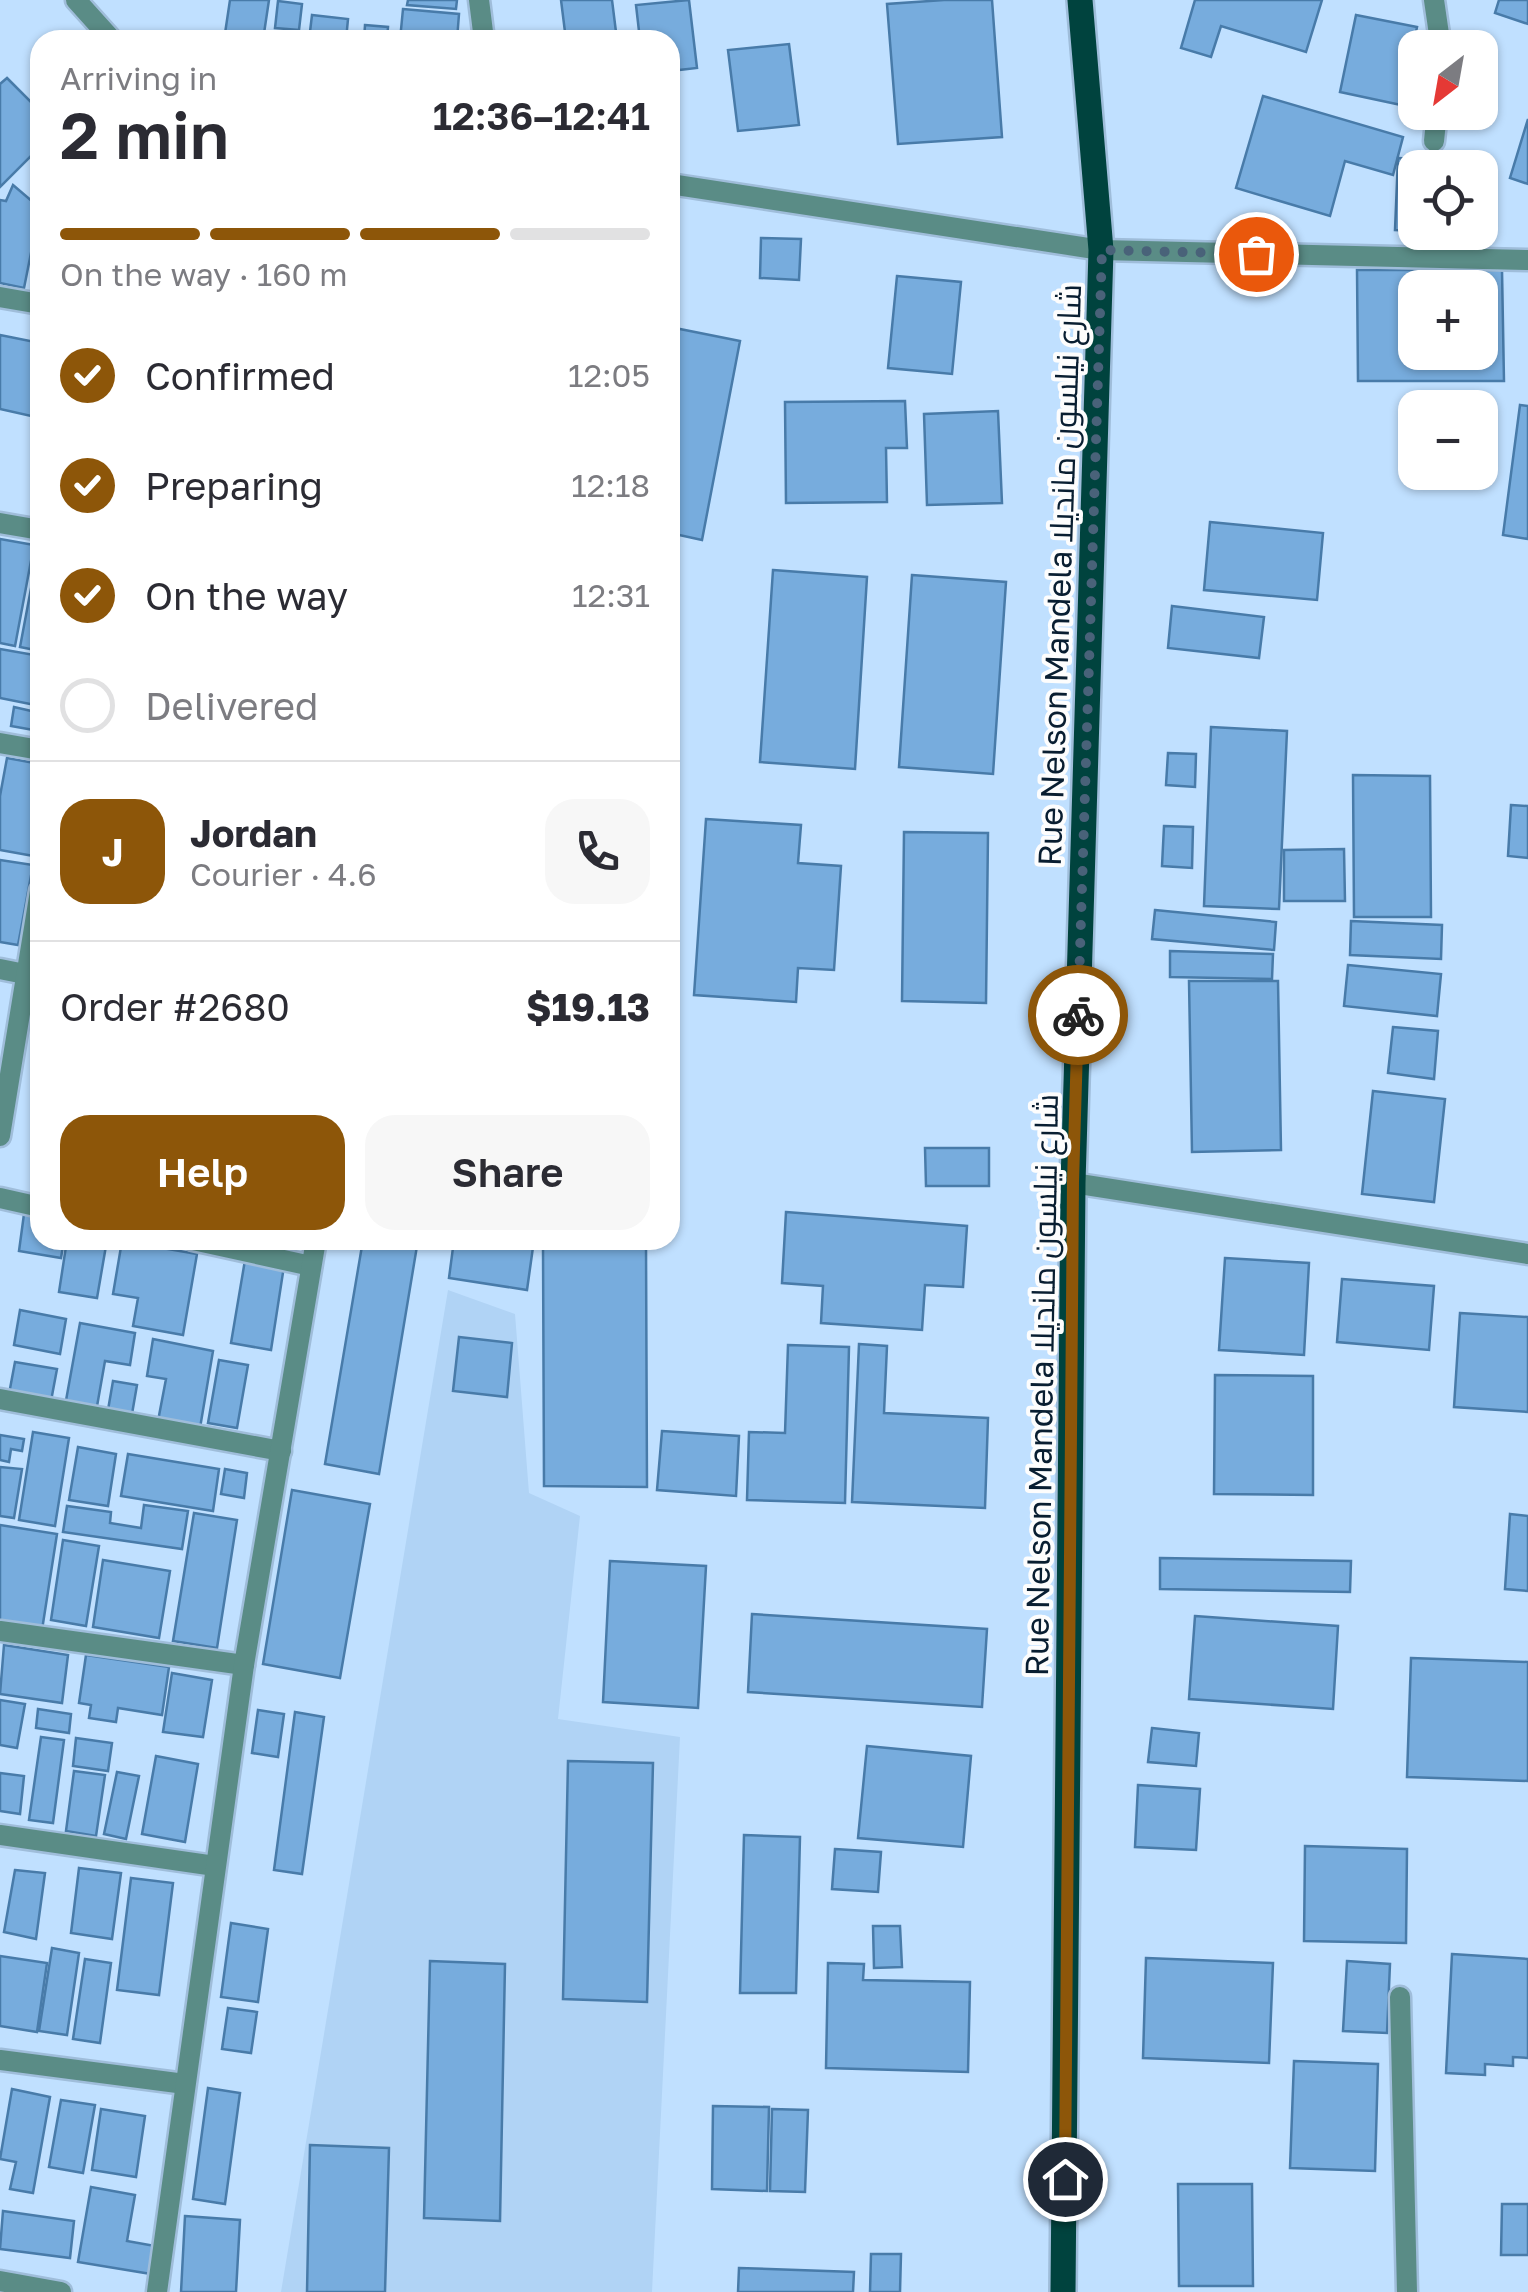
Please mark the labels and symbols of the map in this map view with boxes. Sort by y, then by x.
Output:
north arrow [1398,30,1498,130]
pin [1214,212,1299,297]
street label: Rue Nelson Mandela شارع نيلسون مانديلا [1030,283,1092,867]
courier [1028,965,1128,1065]
street label: Rue Nelson Mandela شارع نيلسون مانديلا [1017,1093,1069,1677]
pin [1023,2137,1108,2222]

